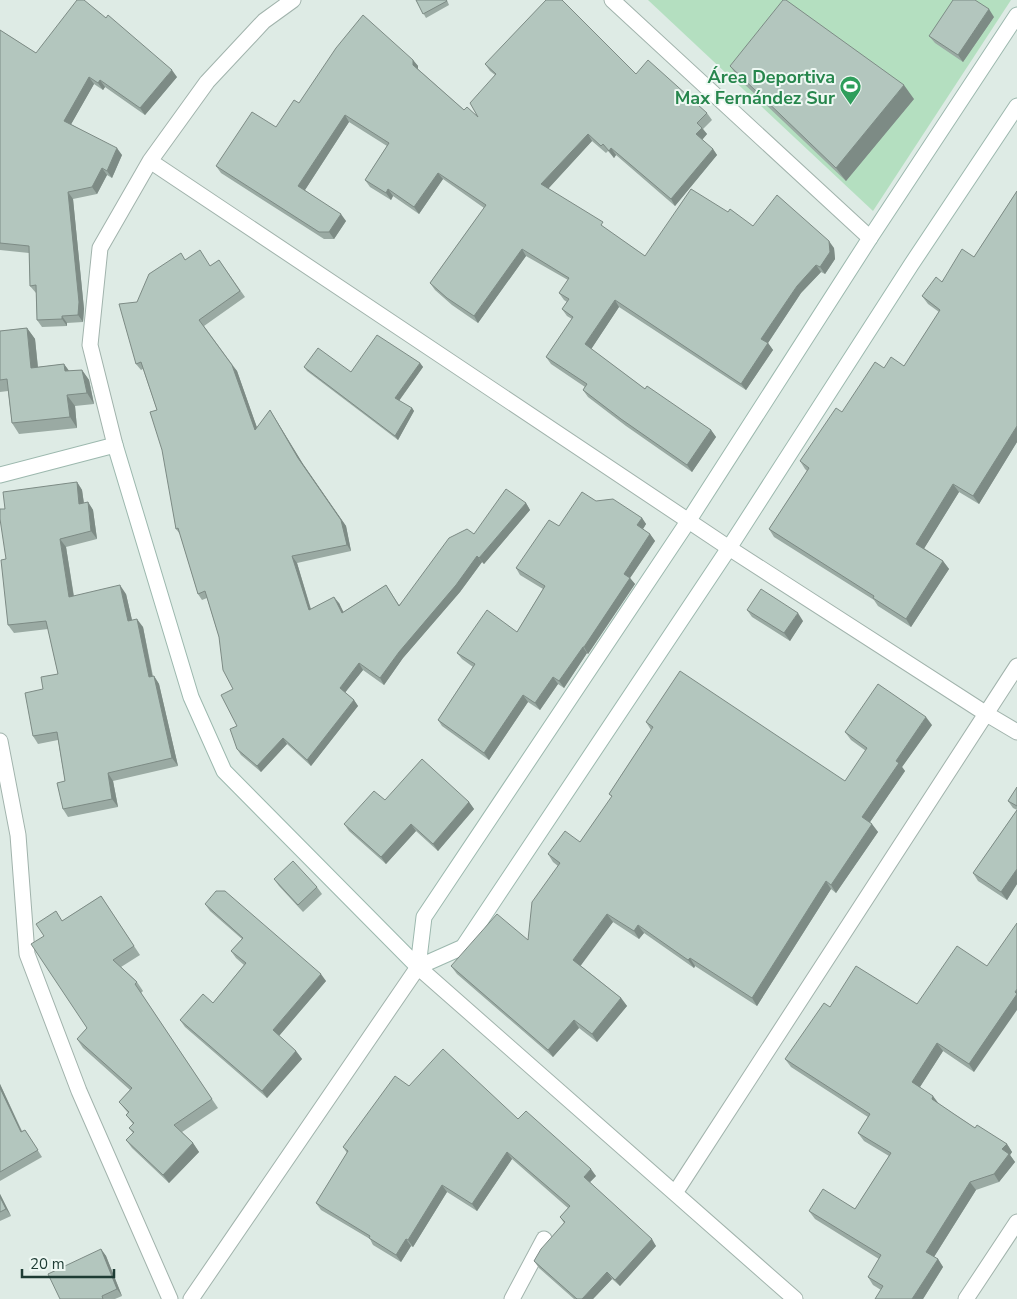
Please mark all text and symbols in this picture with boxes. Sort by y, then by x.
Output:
place label: Área Deportiva Max Fernández Sur [675,65,835,110]
sports icon: Área Deportiva Max Fernández Sur [839,75,863,106]
scale bar [22,1246,115,1278]
text: 20 m [30,1254,65,1274]

